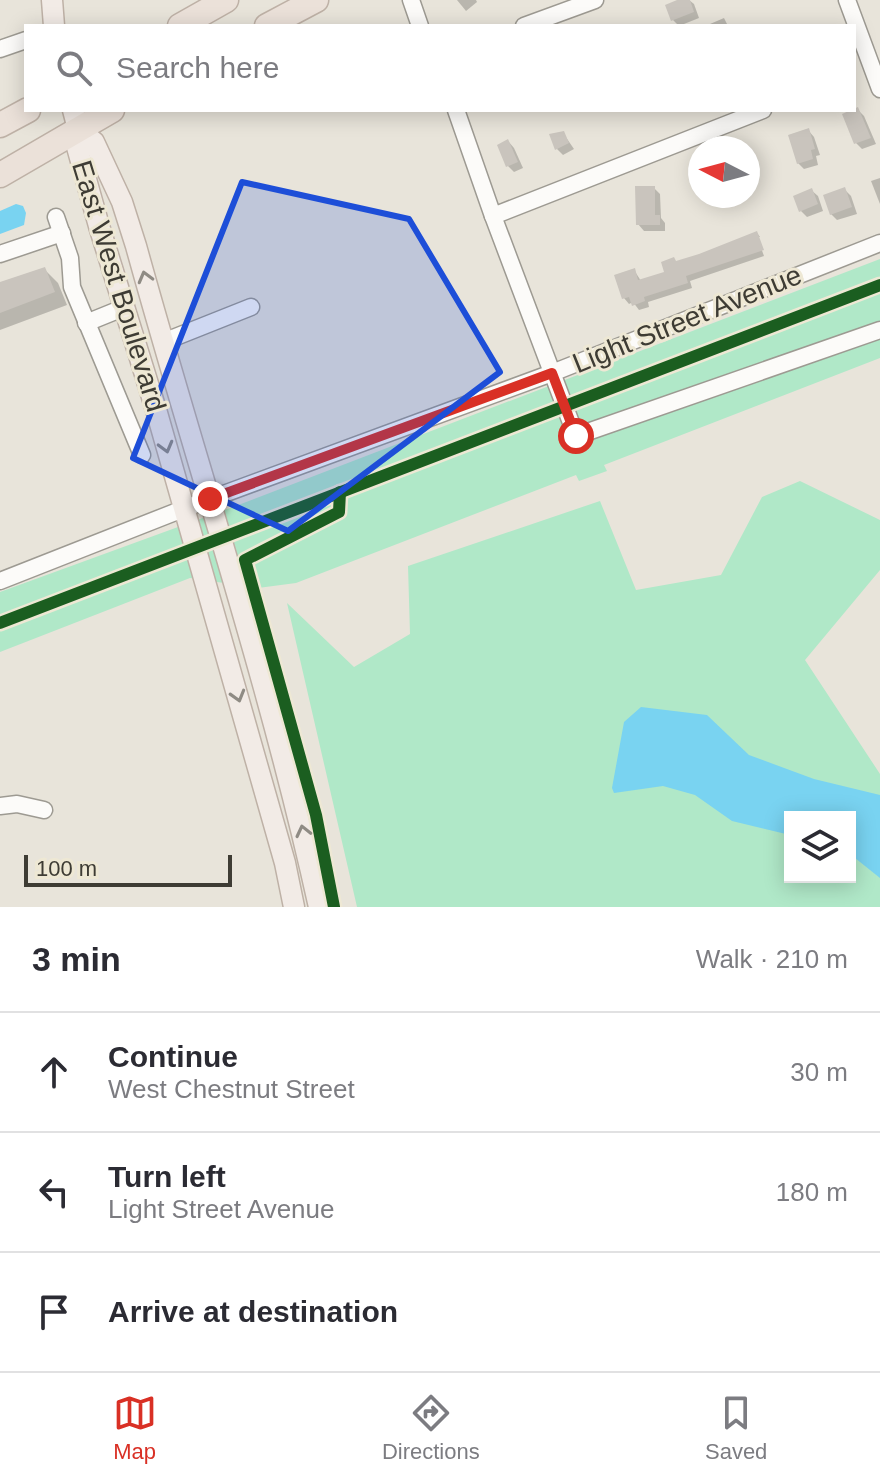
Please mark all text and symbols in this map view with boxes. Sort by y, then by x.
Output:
search box [24,24,856,112]
icon: search [52,46,96,90]
text: Search here [116,51,279,84]
north arrow [688,136,760,208]
street label: East West Boulevard [66,157,172,415]
street label: Light Street Avenue [568,259,806,379]
one-way arrow [138,271,154,285]
route start [558,418,594,454]
one-way arrow [156,439,173,453]
route end [192,481,228,517]
one-way arrow [229,689,245,703]
map controls [784,811,856,883]
button: layers [784,811,856,883]
one-way arrow [295,824,312,838]
scale bar [24,851,232,887]
text: 100 m [36,856,97,881]
text: 3 min [32,940,121,978]
text: Walk · 210 m [696,944,848,974]
text: Continue [108,1040,238,1073]
icon: ahead [32,1050,76,1094]
text: 30 m [790,1057,848,1087]
text: West Chestnut Street [108,1074,355,1104]
text: Turn left [108,1160,226,1193]
icon: left [32,1170,76,1214]
text: 180 m [776,1177,848,1207]
text: Light Street Avenue [108,1194,334,1224]
icon: arrive [32,1290,76,1334]
text: Arrive at destination [108,1295,398,1328]
tab: Map [113,1391,157,1465]
tab: Directions [382,1391,480,1465]
tab: Saved [705,1391,767,1465]

